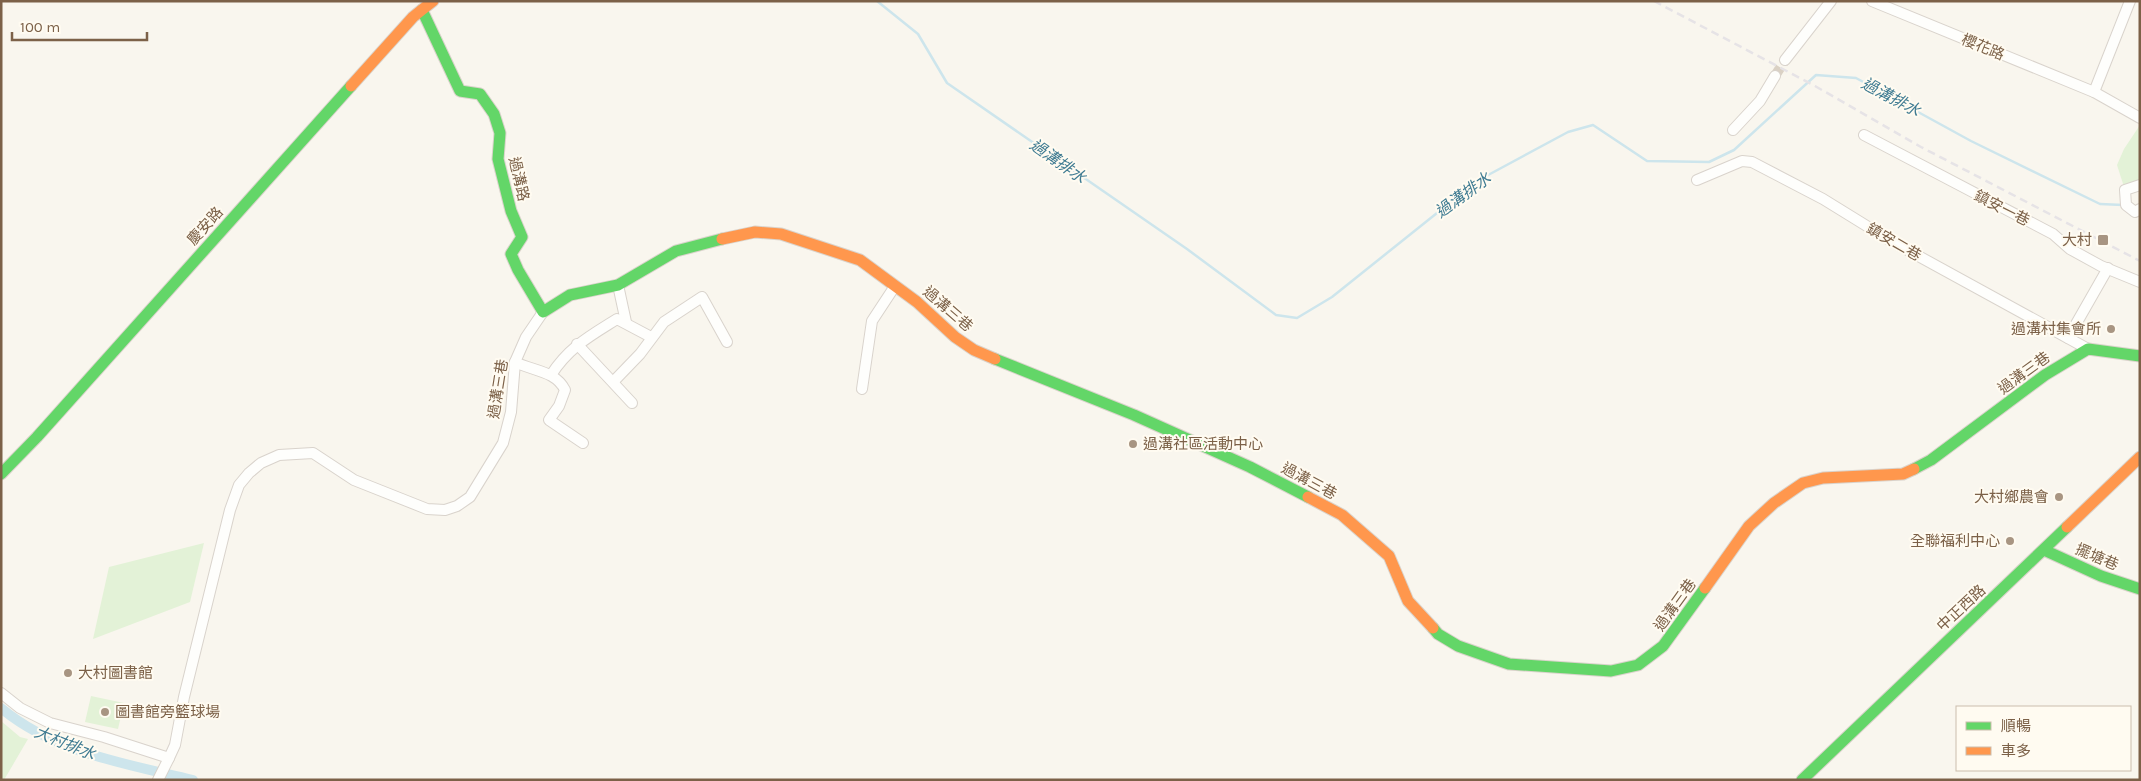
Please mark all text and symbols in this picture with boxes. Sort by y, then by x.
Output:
scale bar [12,10,148,42]
text: 100 m [20,18,60,36]
street label: 櫻花路 [1959,30,2007,64]
water label: 過溝排水 [1858,74,1925,121]
water label: 過溝排水 [1026,135,1090,188]
street label: 過溝路 [505,155,533,203]
water label: 過溝排水 [1432,168,1495,221]
street label: 鎮安一巷 [1971,186,2033,230]
street label: 慶安路 [183,203,227,249]
street label: 鎮安二巷 [1864,219,1924,265]
place label: 大村 [2062,231,2092,249]
marker: 大村 [2096,233,2110,247]
street label: 過溝三巷 [919,283,977,335]
place label: 過溝村集會所 [2011,320,2101,338]
marker: 過溝村集會所 [2105,323,2117,335]
street label: 過溝三巷 [1994,348,2054,398]
street label: 過溝三巷 [484,358,512,420]
place label: 過溝社區活動中心 [1143,435,1263,453]
marker: 過溝社區活動中心 [1127,438,1139,450]
street label: 過溝三巷 [1278,459,1340,503]
place label: 大村鄉農會 [1974,488,2049,506]
marker: 大村鄉農會 [2053,491,2065,503]
place label: 全聯福利中心 [1910,532,2000,550]
marker: 全聯福利中心 [2004,535,2016,547]
street label: 擺塘巷 [2073,540,2121,574]
street label: 過溝三巷 [1650,575,1700,635]
street label: 中正西路 [1933,581,1989,635]
place label: 大村圖書館 [78,664,153,682]
marker: 大村圖書館 [62,667,74,679]
place label: 圖書館旁籃球場 [115,703,220,721]
marker: 圖書館旁籃球場 [99,706,111,718]
legend [1956,706,2131,771]
text: 順暢 [2001,717,2031,735]
water label: 大村排水 [32,722,99,764]
text: 車多 [2001,742,2031,760]

